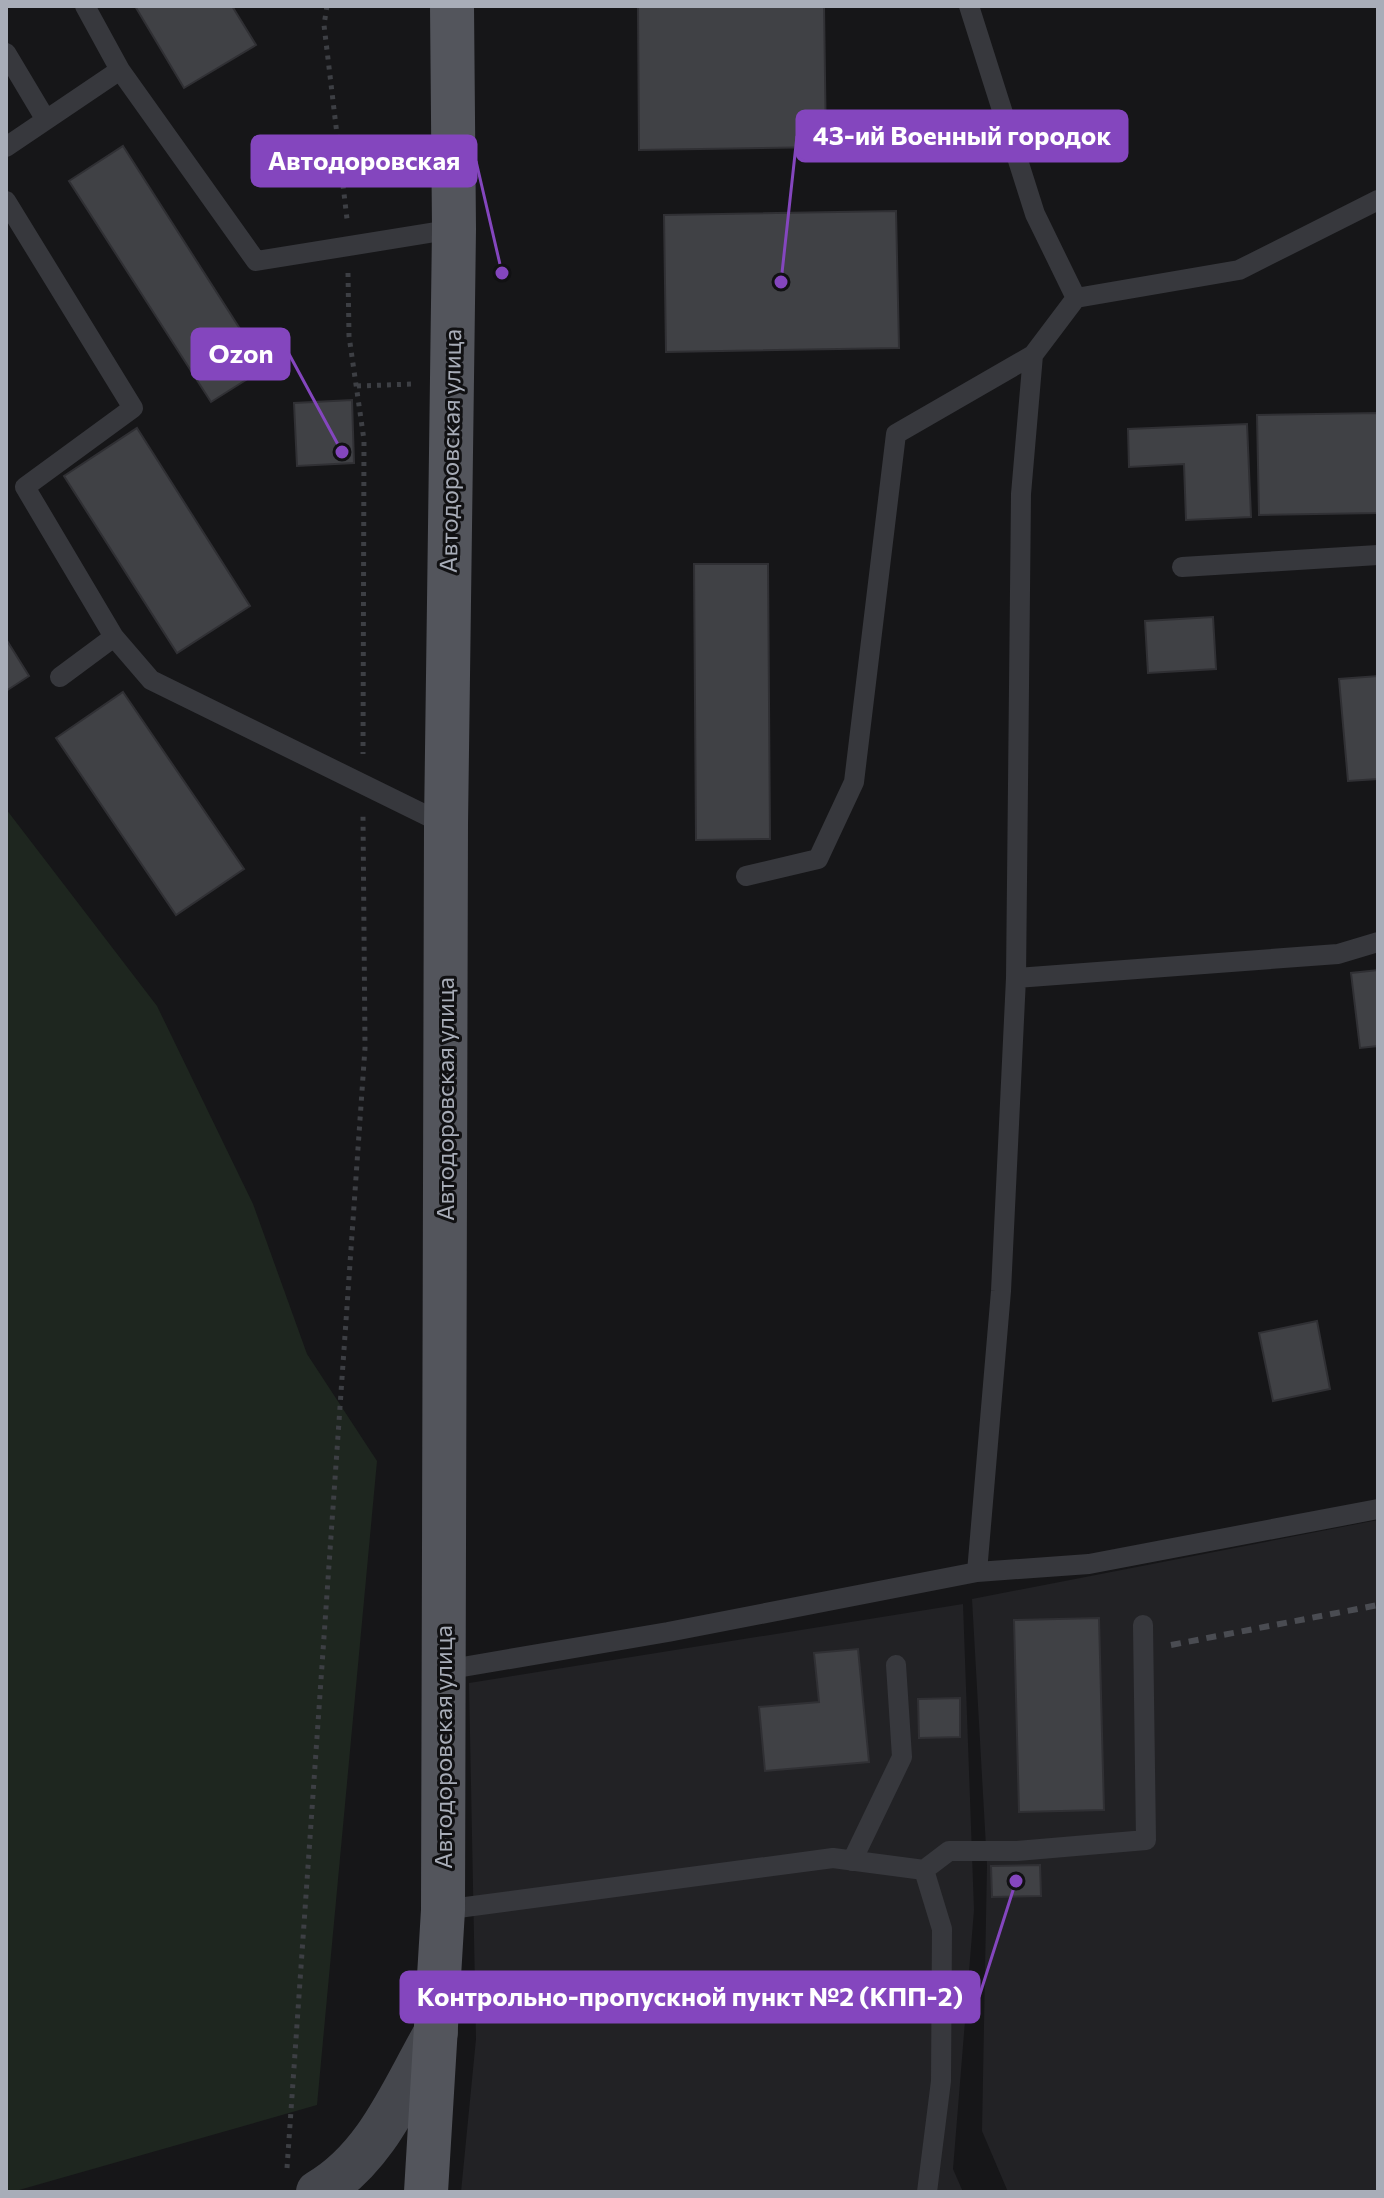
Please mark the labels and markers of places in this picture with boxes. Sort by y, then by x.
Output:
callout: 43-ий Военный городок [797,111,1127,161]
callout: Автодоровская [252,136,476,186]
callout: Ozon [192,329,289,379]
callout: Контрольно-пропускной пункт №2 (КПП-2) [401,1972,979,2022]

